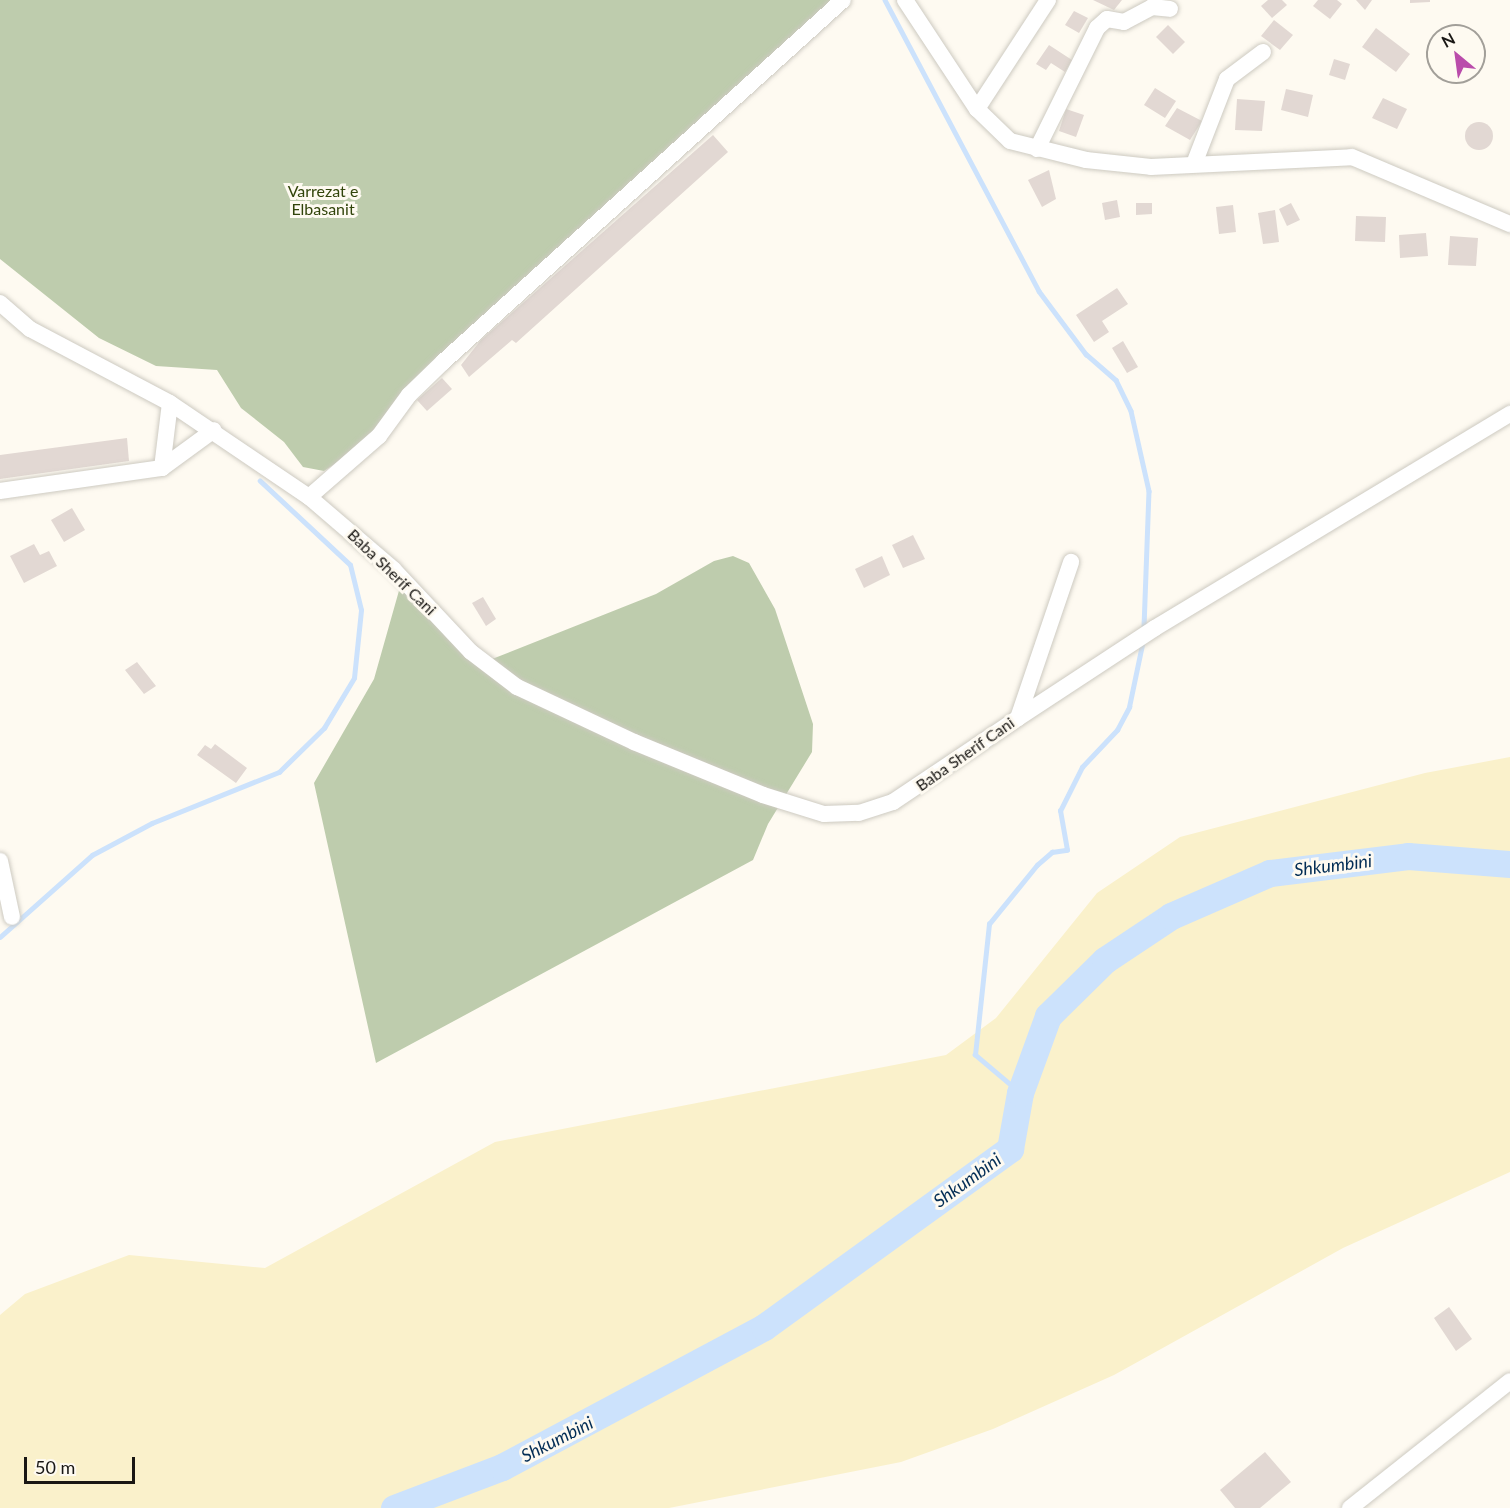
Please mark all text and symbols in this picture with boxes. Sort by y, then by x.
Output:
north arrow [1426,24,1486,84]
text: N [1438,28,1458,51]
park label: Varrezat e Elbasanit [288,181,358,219]
street label: Baba Sherif Cani [344,525,440,619]
street label: Baba Sherif Cani [912,713,1018,795]
water label: Shkumbini [1293,850,1373,880]
water label: Shkumbini [929,1148,1005,1212]
water label: Shkumbini [517,1412,597,1466]
scale bar [27,1445,138,1483]
text: 50 m [35,1456,75,1478]

